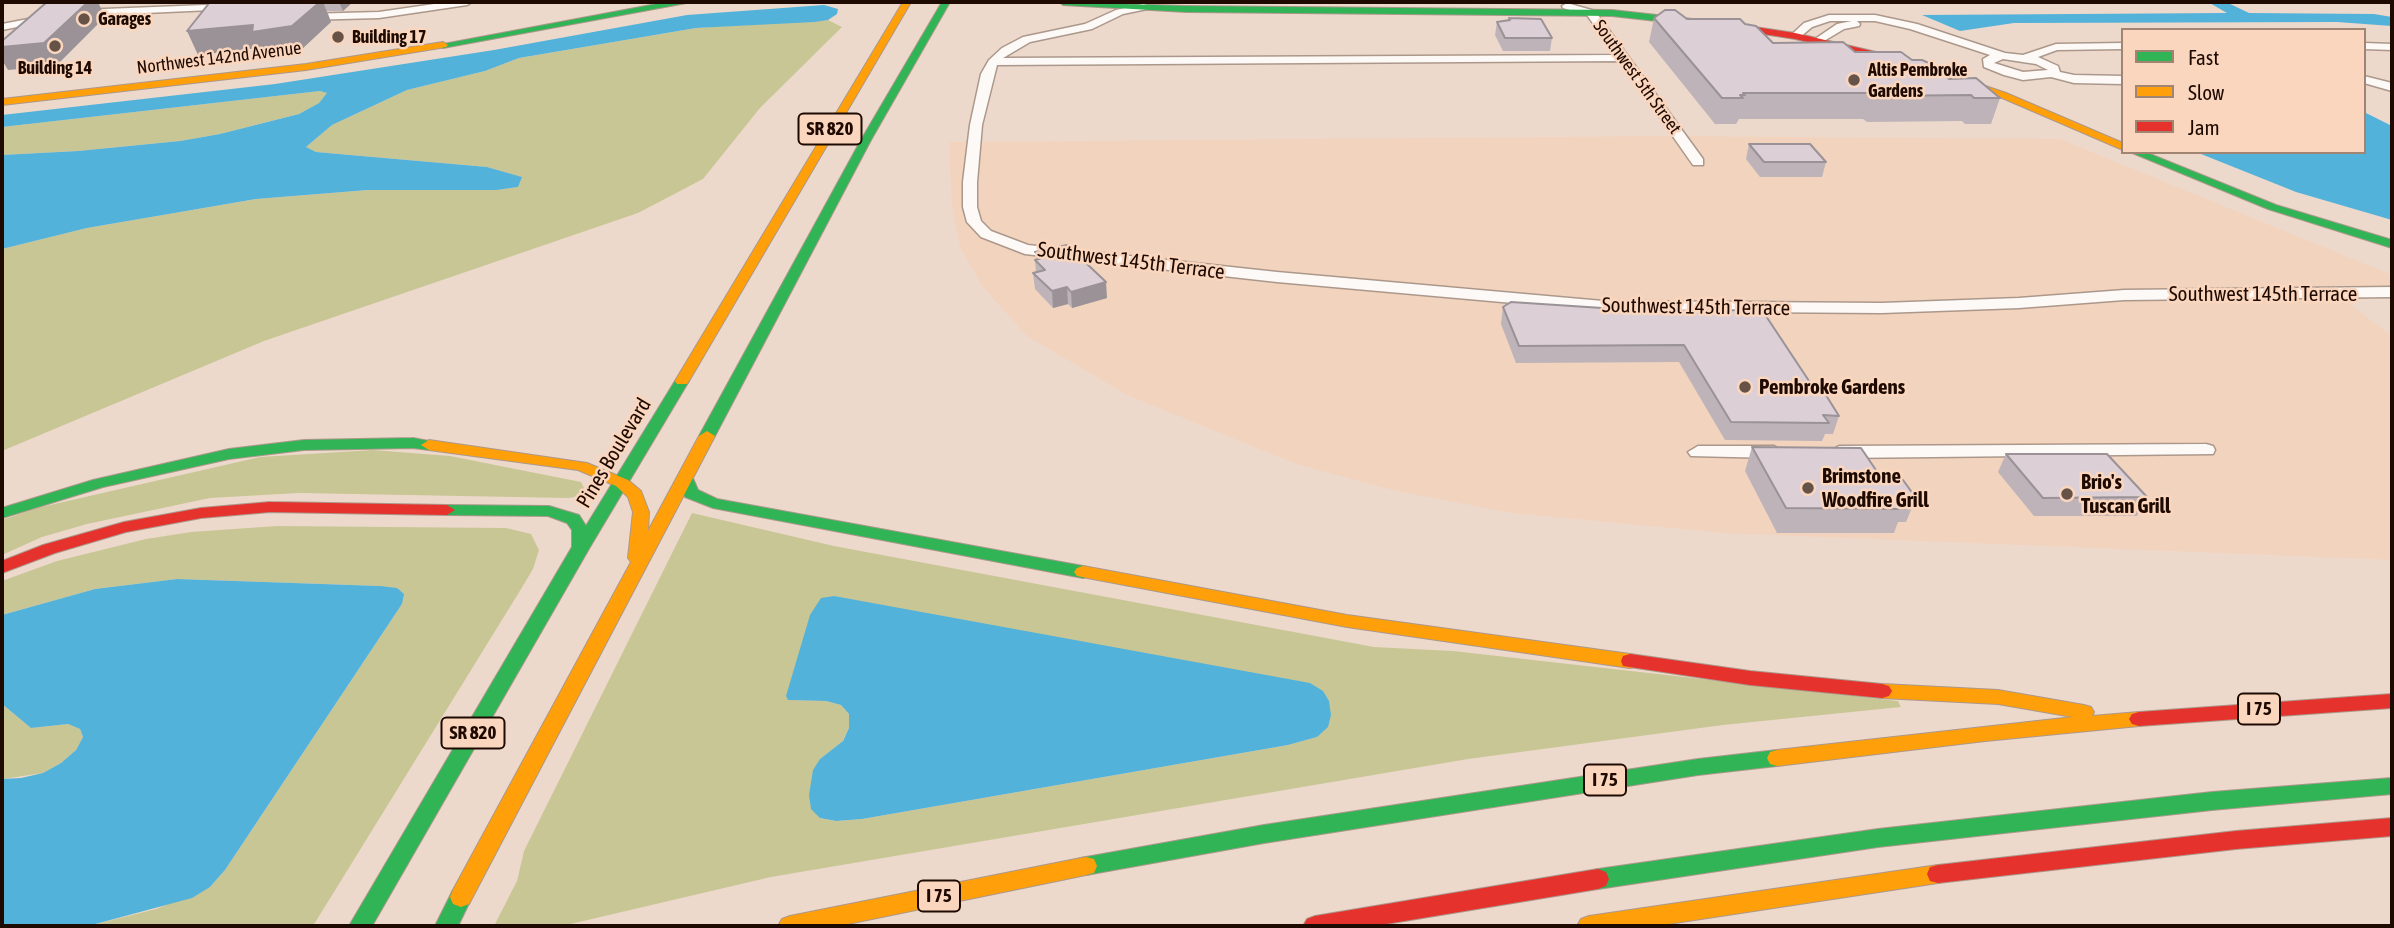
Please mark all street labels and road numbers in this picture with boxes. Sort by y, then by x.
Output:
street label: Southwest 5th Street [1588,16,1686,138]
street label: Northwest 142nd Avenue [135,37,303,79]
road number: SR 820 [798,113,862,144]
street label: Southwest 145th Terrace [1036,237,1226,285]
street label: Southwest 145th Terrace [2169,281,2357,307]
street label: Southwest 145th Terrace [1602,293,1790,321]
street label: Pines Boulevard [571,393,657,513]
road number: I 75 [2238,694,2280,724]
road number: SR 820 [442,718,504,748]
road number: I 75 [1584,764,1626,796]
road number: I 75 [918,880,960,912]

